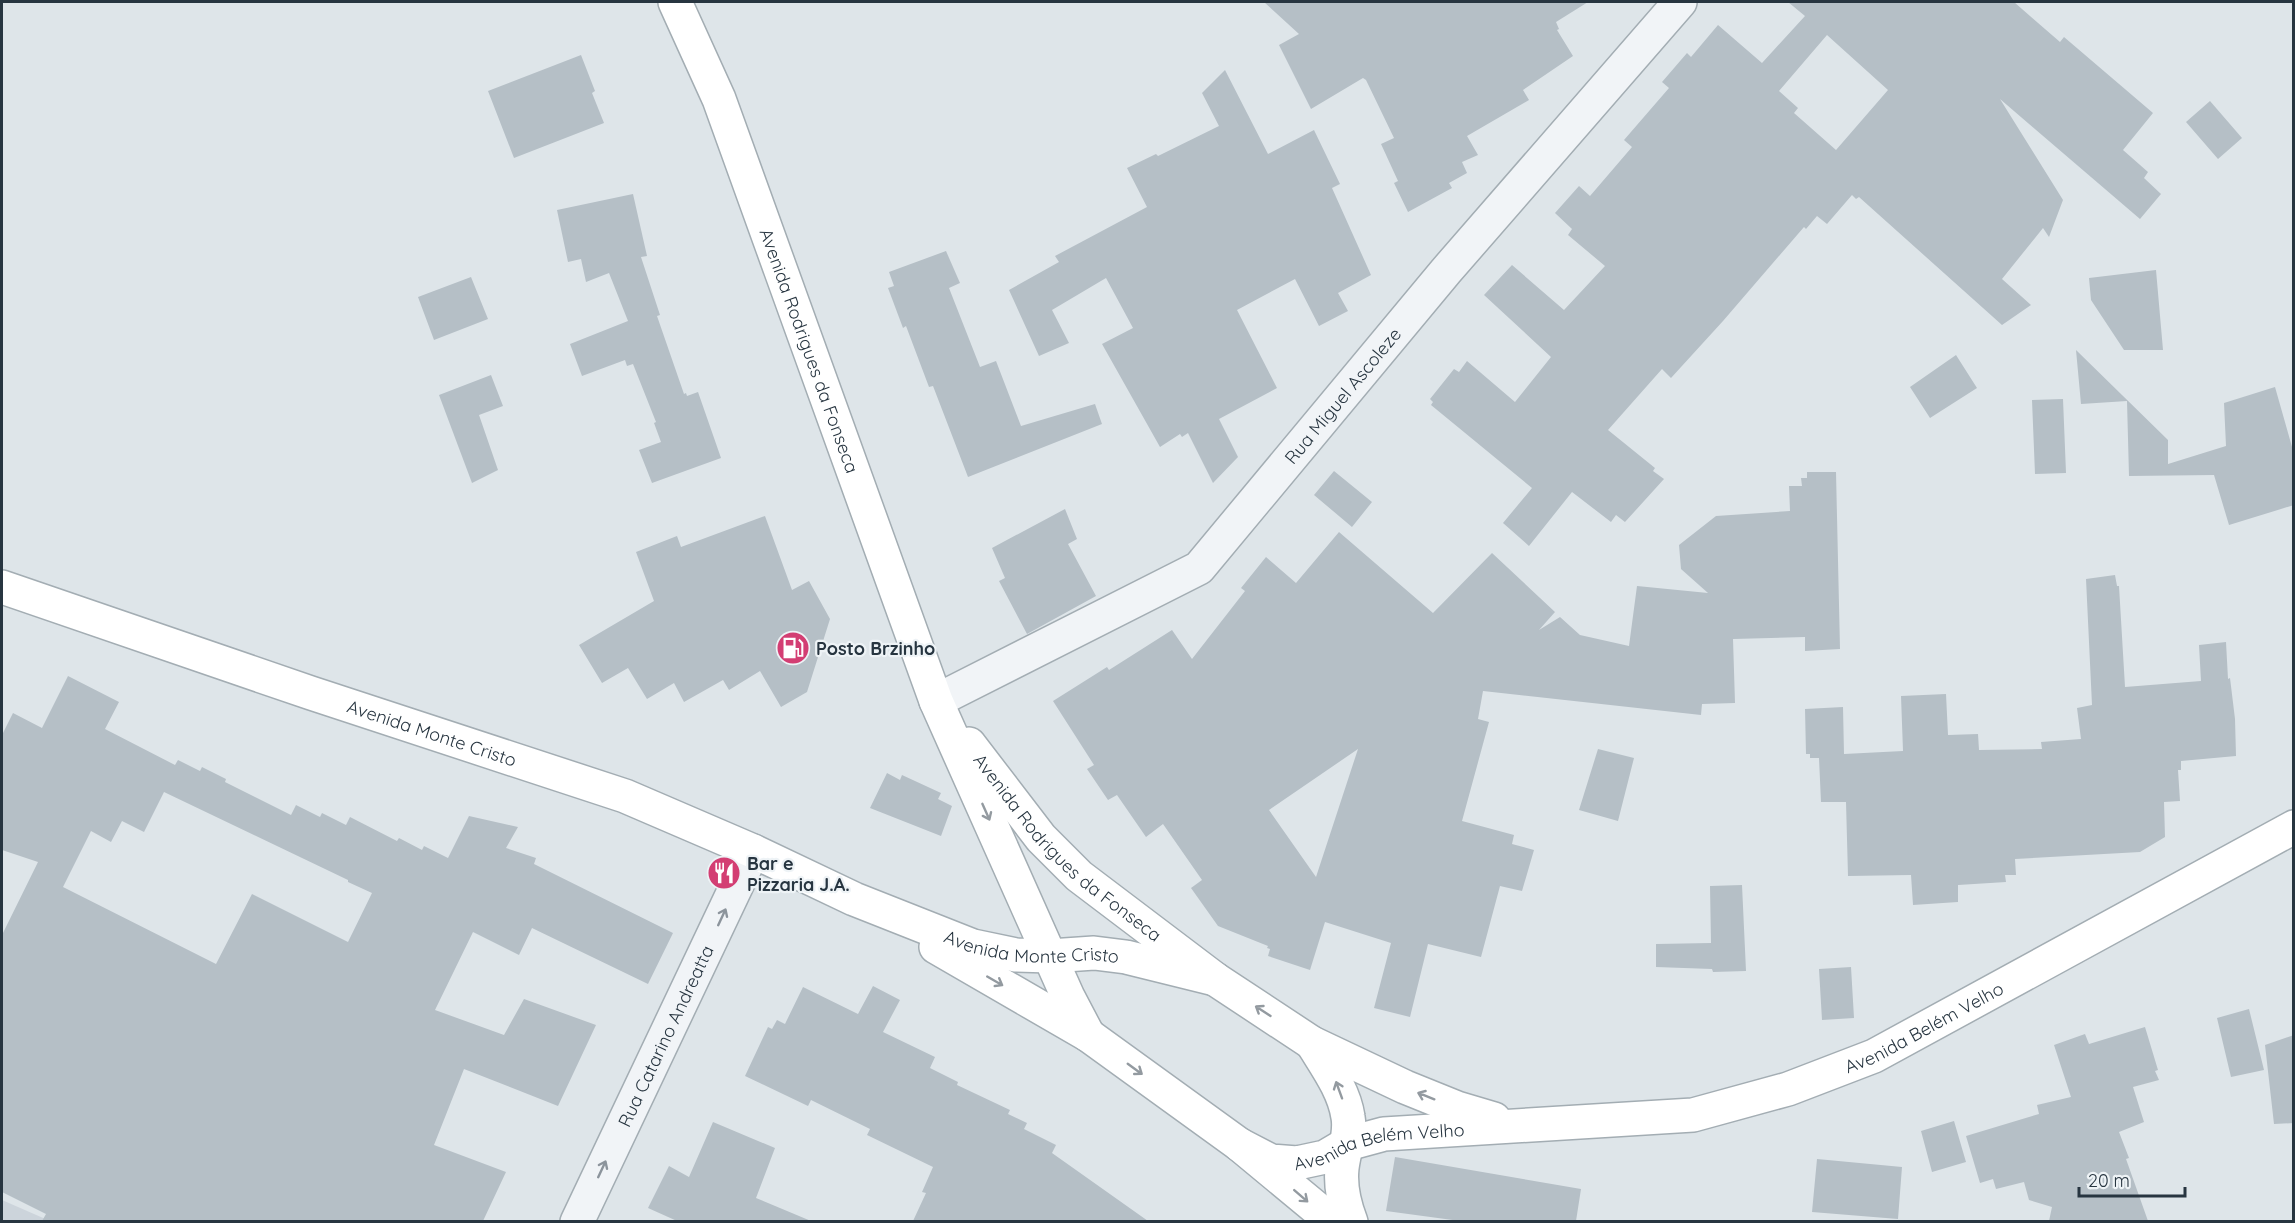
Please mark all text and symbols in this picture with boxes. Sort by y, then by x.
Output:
street label: Avenida Rodrigues da Fonseca [755,225,864,476]
street label: Rua Miguel Ascoleze [1279,323,1406,468]
fuel station icon: Posto Brzinho [775,630,811,666]
place label: Posto Brzinho [816,637,935,660]
street label: Avenida Monte Cristo [344,694,520,771]
street label: Avenida Rodrigues da Fonseca [969,749,1166,946]
one-way arrow [980,802,992,820]
place label: Bar e Pizzaria J.A. [747,852,850,896]
restaurant icon: Bar e Pizzaria J.A. [706,855,742,891]
one-way arrow [717,908,729,926]
street label: Avenida Monte Cristo [941,924,1120,968]
street label: Rua Catarino Andreatta [612,941,718,1131]
one-way arrow [986,976,1003,988]
street label: Avenida Belém Velho [1841,976,2007,1078]
one-way arrow [1255,1005,1272,1017]
one-way arrow [1127,1063,1143,1075]
one-way arrow [1333,1082,1344,1100]
one-way arrow [1417,1090,1436,1101]
street label: Avenida Belém Velho [1292,1118,1465,1175]
one-way arrow [597,1160,609,1178]
scale bar [2079,1160,2186,1198]
text: 20 m [2088,1169,2130,1192]
one-way arrow [1293,1189,1308,1203]

